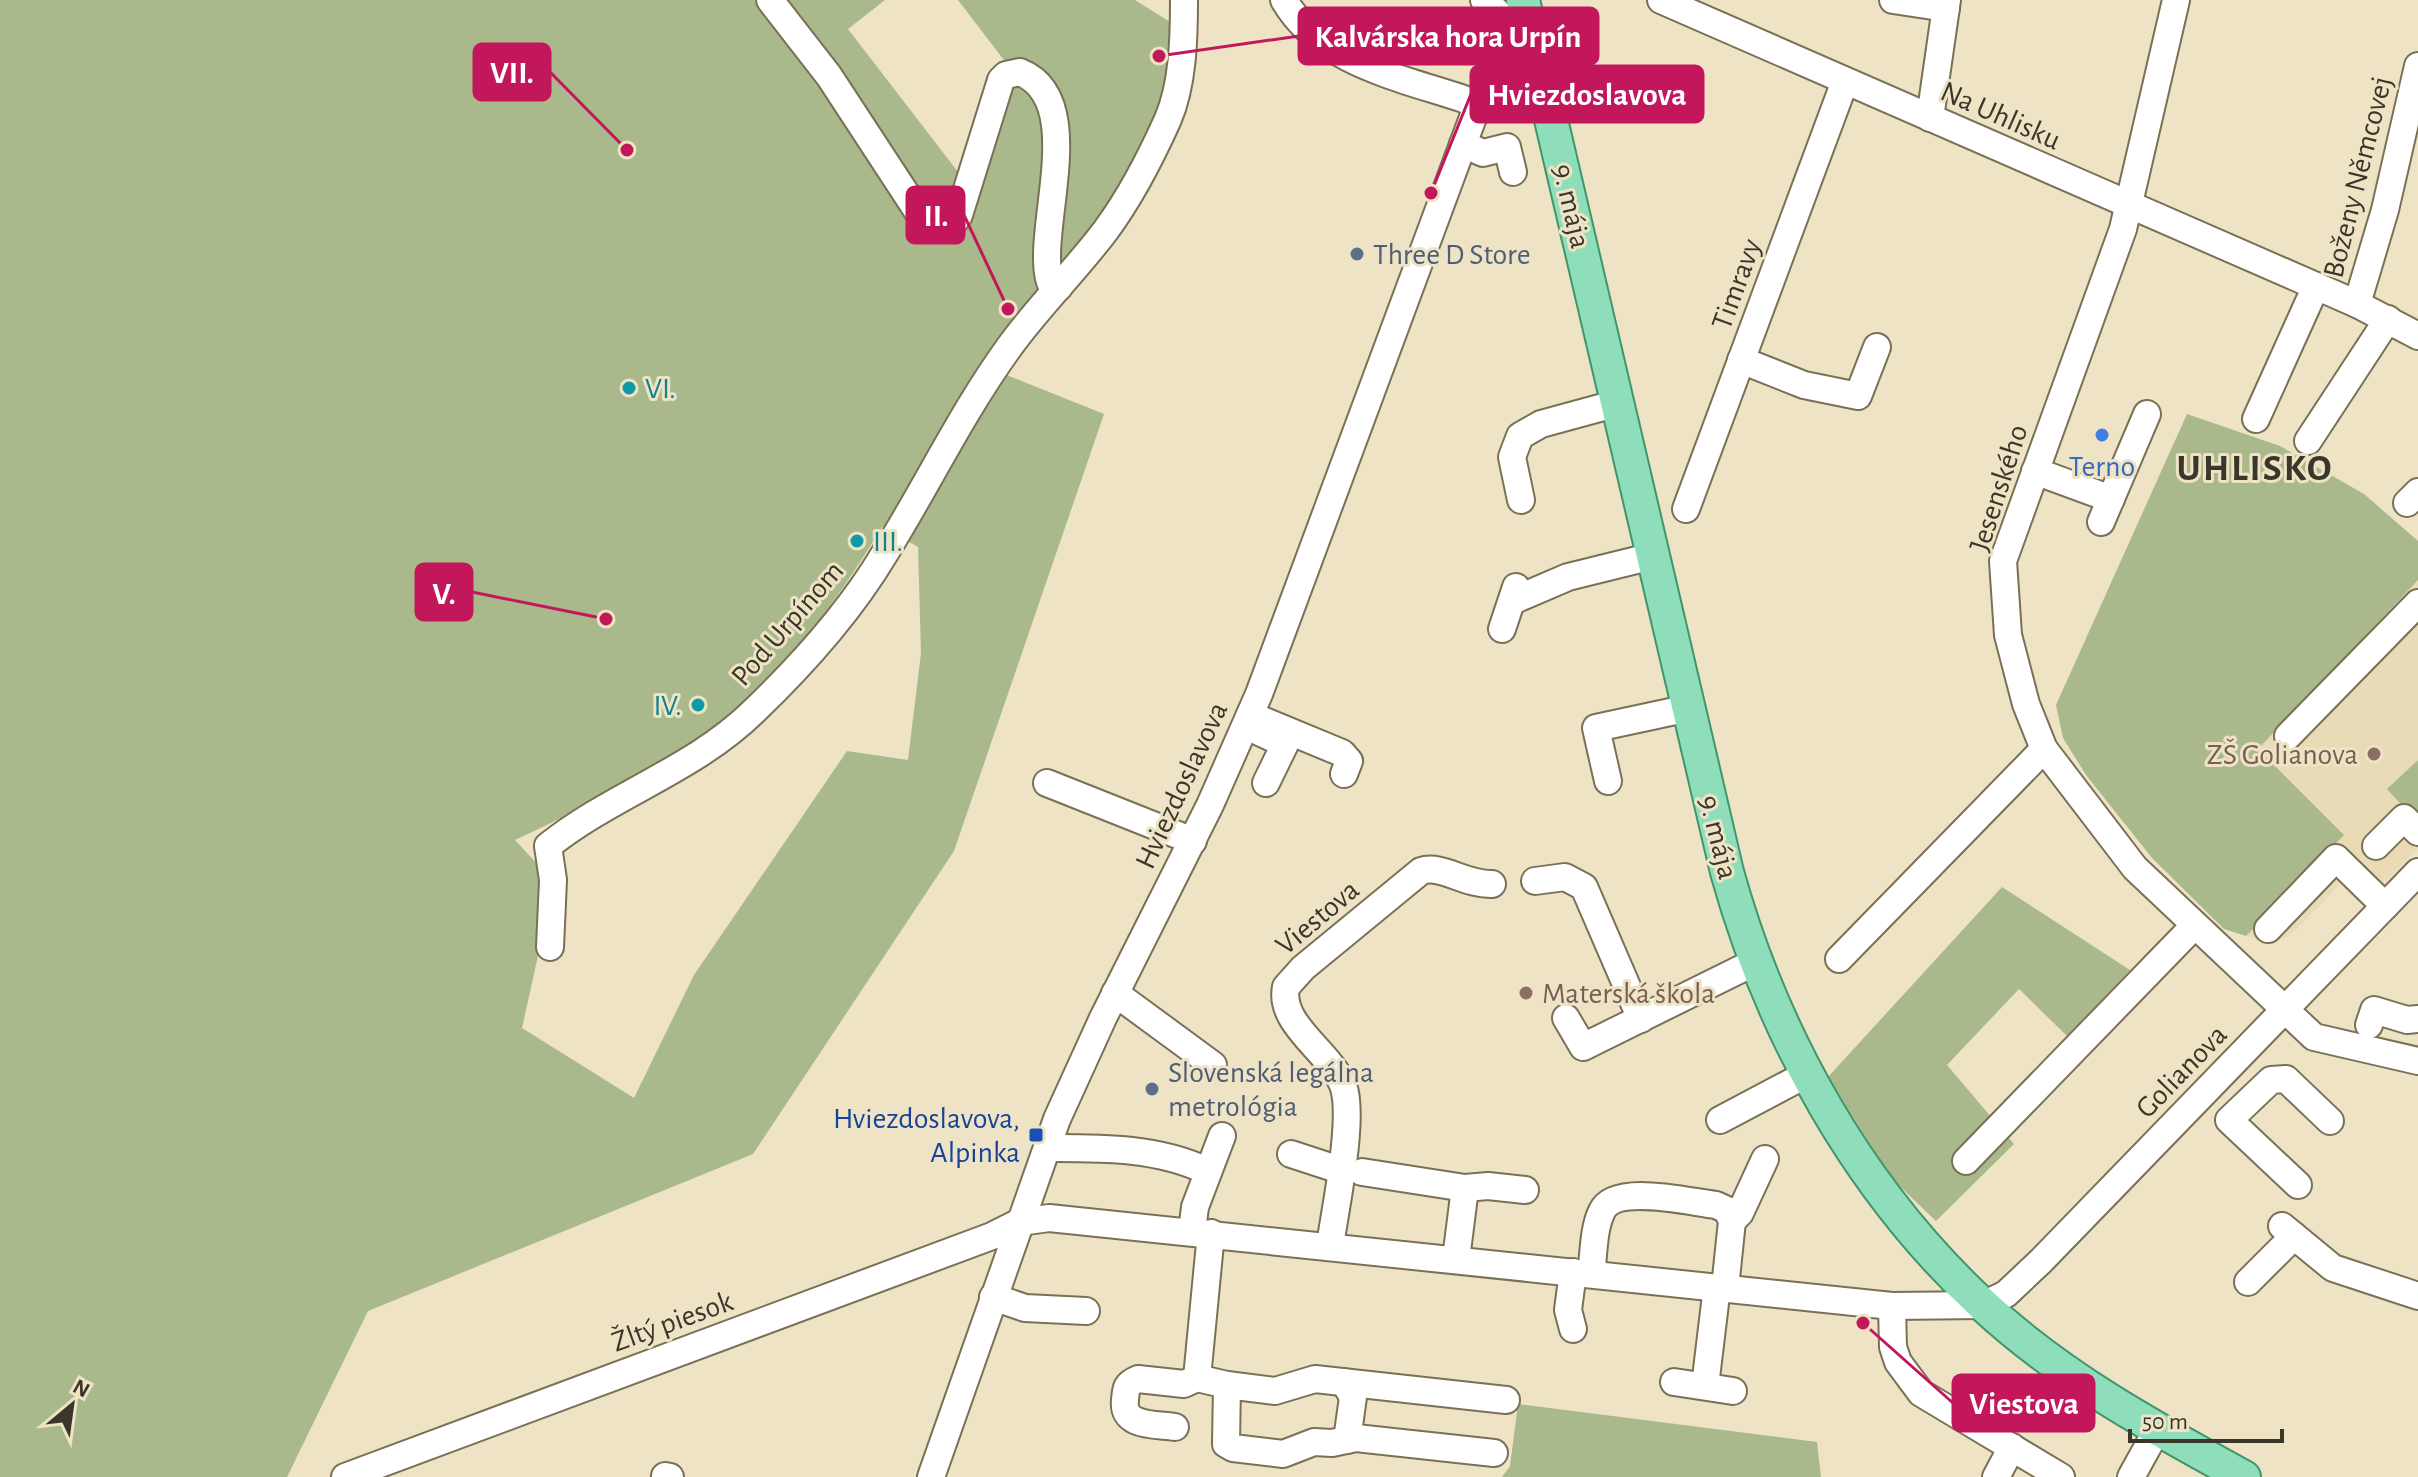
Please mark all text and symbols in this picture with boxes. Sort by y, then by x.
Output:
callout: Kalvárska hora Urpín [1299,8,1598,64]
text: Kalvárska hora Urpín [1315,21,1581,53]
callout: VII. [474,44,550,100]
text: VII. [490,57,534,89]
callout: Hviezdoslavova [1471,66,1703,122]
street label: Boženy Němcovej [2318,74,2397,281]
street label: Na Uhlisku [1936,76,2065,156]
text: Hviezdoslavova [1487,79,1687,111]
street label: 9. mája [1547,161,1595,251]
callout: II. [907,187,964,243]
text: II. [923,200,949,232]
street label: Timravy [1707,235,1767,334]
place label: Three D Store [1373,240,1531,270]
marker: Three D Store [1348,245,1366,263]
place label: VI. [645,374,676,404]
marker: VI. [620,379,638,397]
street label: Jesenského [1964,421,2034,555]
marker: Terno [2093,426,2111,444]
district label: UHLISKO [2176,450,2334,488]
place label: Terno [2069,452,2135,482]
place label: III. [873,527,903,557]
marker: III. [848,532,866,550]
street label: Pod Urpínom [726,556,850,692]
callout: V. [416,564,472,620]
text: V. [432,578,456,610]
place label: IV. [653,691,682,721]
marker: IV. [689,696,707,714]
street label: Hviezdoslavova [1130,697,1234,873]
place label: ZŠ Golianova [2207,738,2358,770]
marker: ZŠ Golianova [2365,745,2383,763]
street label: 9. mája [1693,792,1743,882]
street label: Viestova [1270,875,1365,961]
place label: Materská škola [1542,979,1715,1009]
marker: Materská škola [1517,984,1535,1002]
street label: Golianova [2131,1019,2233,1124]
place label: Slovenská legálna metrológia [1168,1058,1374,1122]
marker: Slovenská legálna metrológia [1143,1080,1161,1098]
place label: Hviezdoslavova, Alpinka [833,1104,1020,1168]
marker: Hviezdoslavova, Alpinka [1027,1126,1045,1144]
street label: Žltý piesok [607,1284,737,1358]
north arrow [32,1365,112,1445]
text: N [69,1375,93,1402]
callout: Viestova [1953,1375,2094,1431]
text: Viestova [1969,1388,2079,1420]
scale bar [2130,1393,2282,1443]
text: 50 m [2142,1410,2188,1434]

